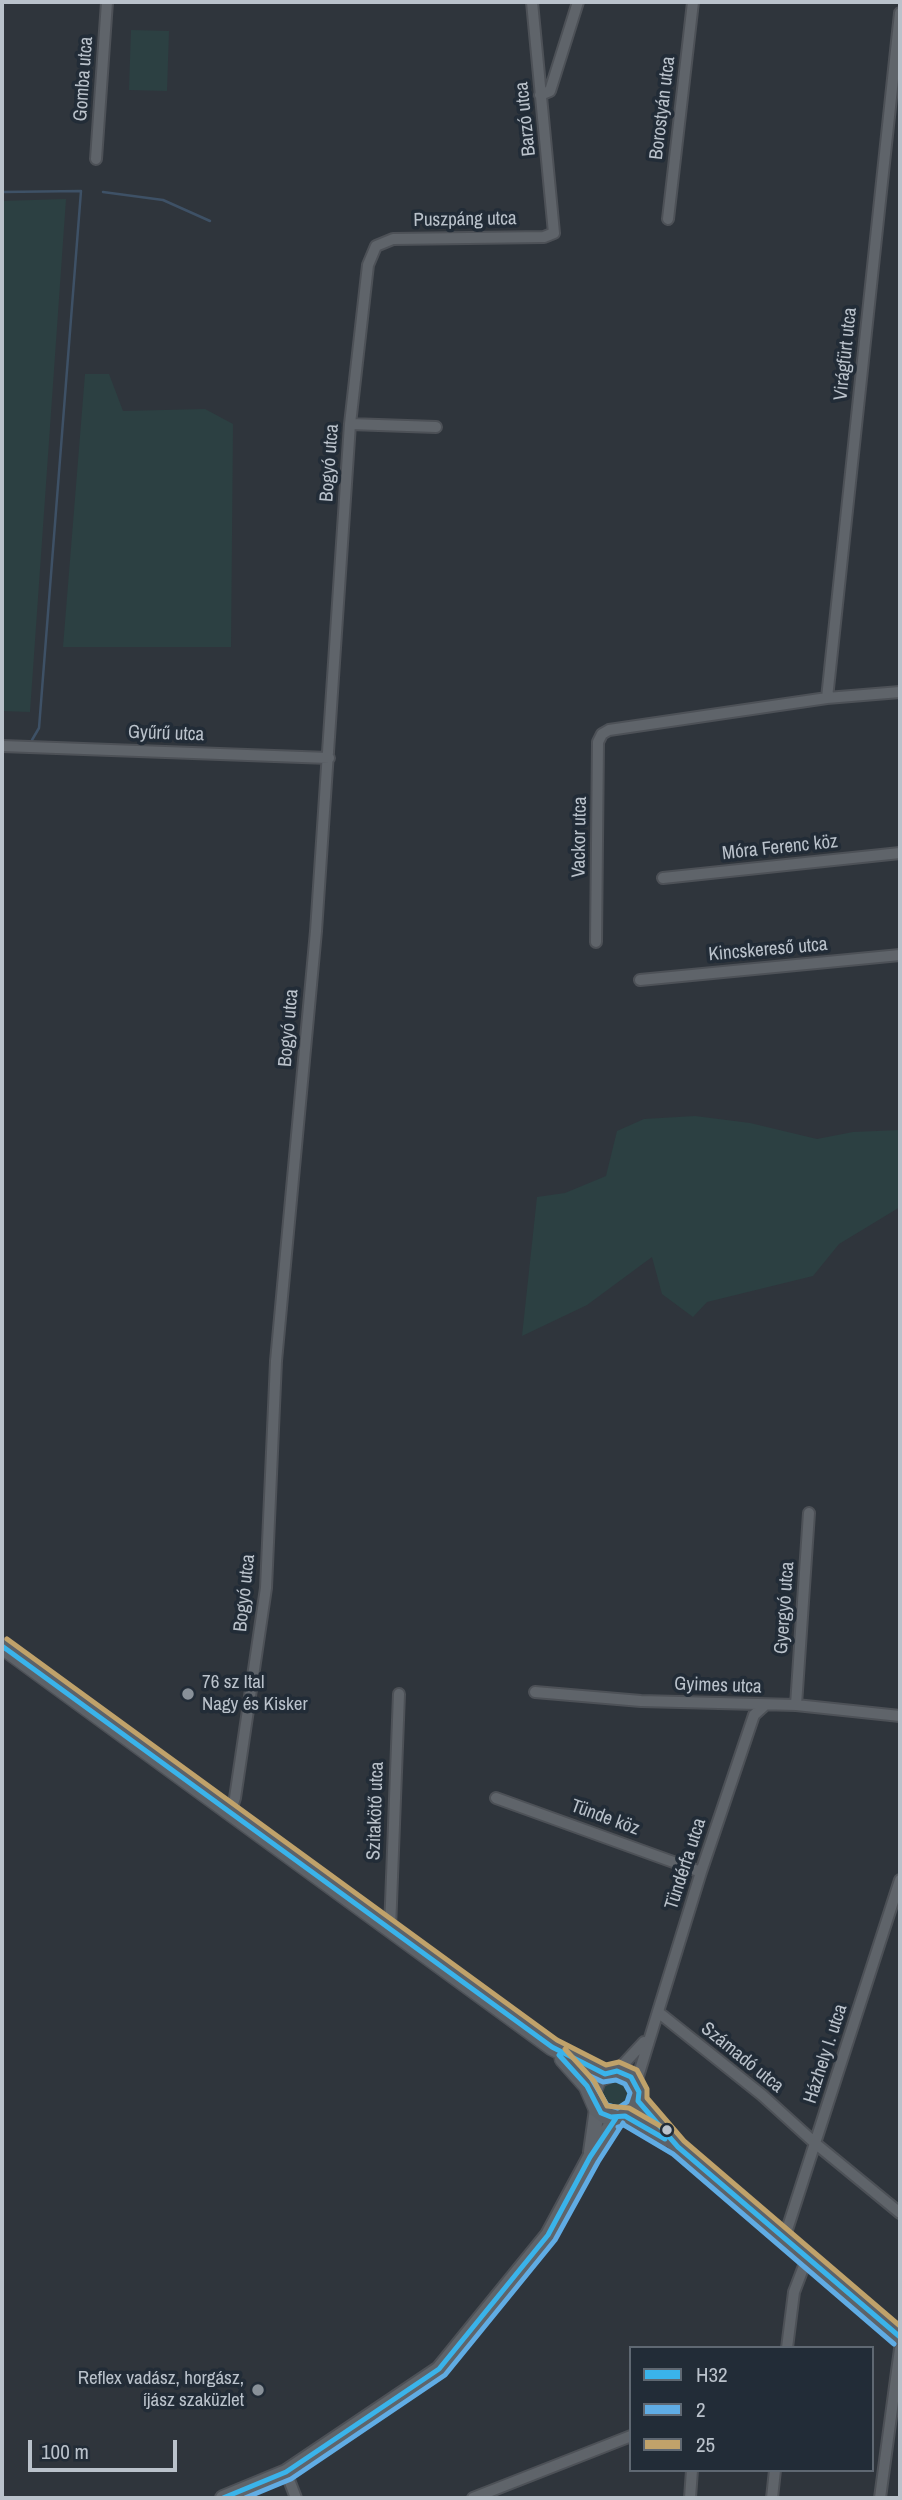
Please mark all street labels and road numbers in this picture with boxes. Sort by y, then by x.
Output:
street label: Gomba utca [70,36,98,122]
street label: Borostyán utca [645,55,681,161]
street label: Barzó utca [511,81,541,157]
street label: Puszpáng utca [413,208,517,232]
street label: Virágfürt utca [830,306,862,402]
street label: Bogyó utca [316,423,344,503]
street label: Gyűrű utca [128,721,204,747]
street label: Vackor utca [568,796,592,878]
street label: Móra Ferenc köz [721,831,839,865]
street label: Kincskereső utca [707,933,829,967]
street label: Bogyó utca [274,988,304,1068]
street label: Bogyó utca [230,1553,260,1633]
street label: Gyergyó utca [770,1561,800,1655]
street label: Gyimes utca [674,1673,762,1699]
street label: Szitakötő utca [363,1761,389,1861]
street label: Tünde köz [568,1795,642,1841]
street label: Tündérfa utca [661,1815,711,1913]
street label: Házhely I. utca [799,2001,853,2107]
street label: Számadó utca [696,2018,788,2098]

